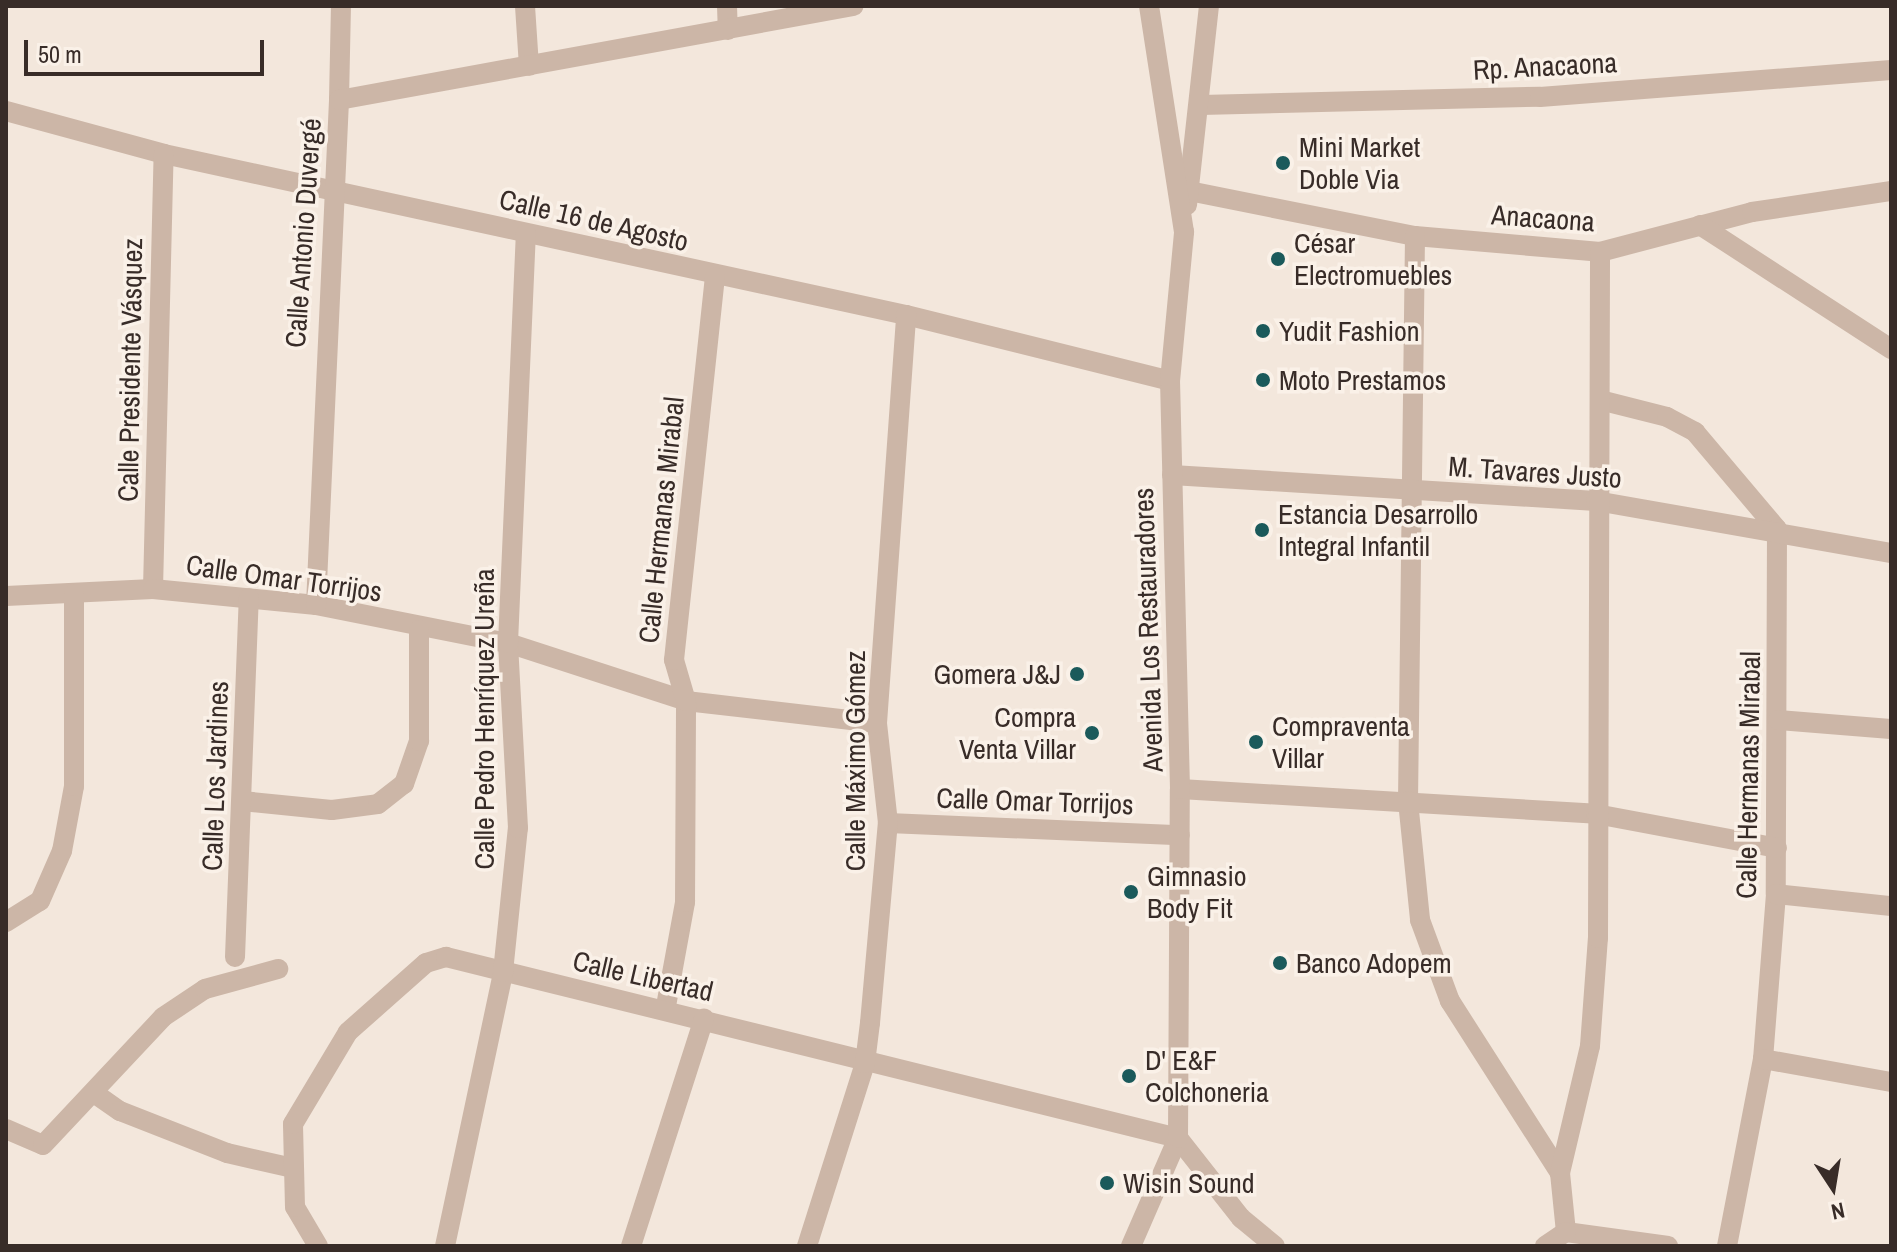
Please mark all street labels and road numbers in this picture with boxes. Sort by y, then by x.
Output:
street label: Rp. Anacaona [1471,45,1619,87]
street label: Calle Antonio Duvergé [278,117,328,349]
street label: Calle 16 de Agosto [496,182,692,258]
street label: Anacaona [1490,198,1596,238]
street label: Calle Presidente Vásquez [111,238,149,502]
street label: Calle Hermanas Mirabal [631,395,691,645]
street label: M. Tavares Justo [1447,449,1623,495]
street label: Avenida Los Restauradores [1126,487,1170,773]
street label: Calle Omar Torrijos [184,548,384,608]
street label: Calle Pedro Henríquez Ureña [467,568,501,870]
street label: Calle Máximo Gómez [838,651,872,871]
street label: Calle Hermanas Mirabal [1729,651,1767,899]
street label: Calle Los Jardines [195,680,235,872]
street label: Calle Omar Torrijos [936,781,1134,821]
street label: Calle Libertad [570,944,716,1008]

